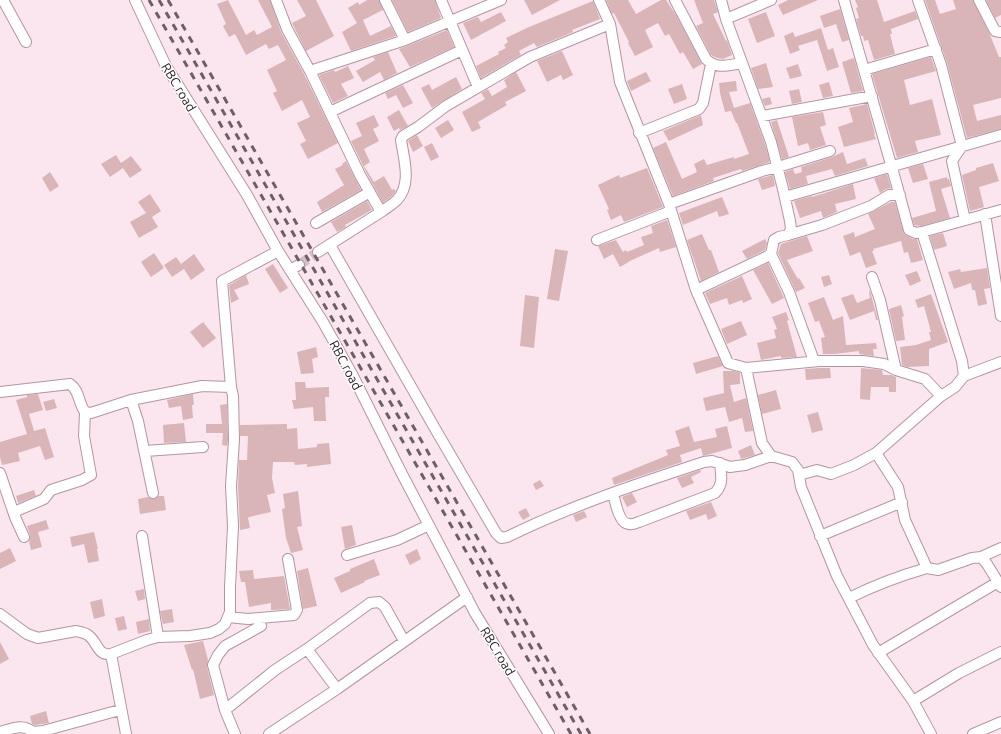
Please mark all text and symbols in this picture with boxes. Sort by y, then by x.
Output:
street label: RBC road [159,60,199,114]
street label: RBC road [327,338,365,392]
street label: RBC road [478,624,518,678]

